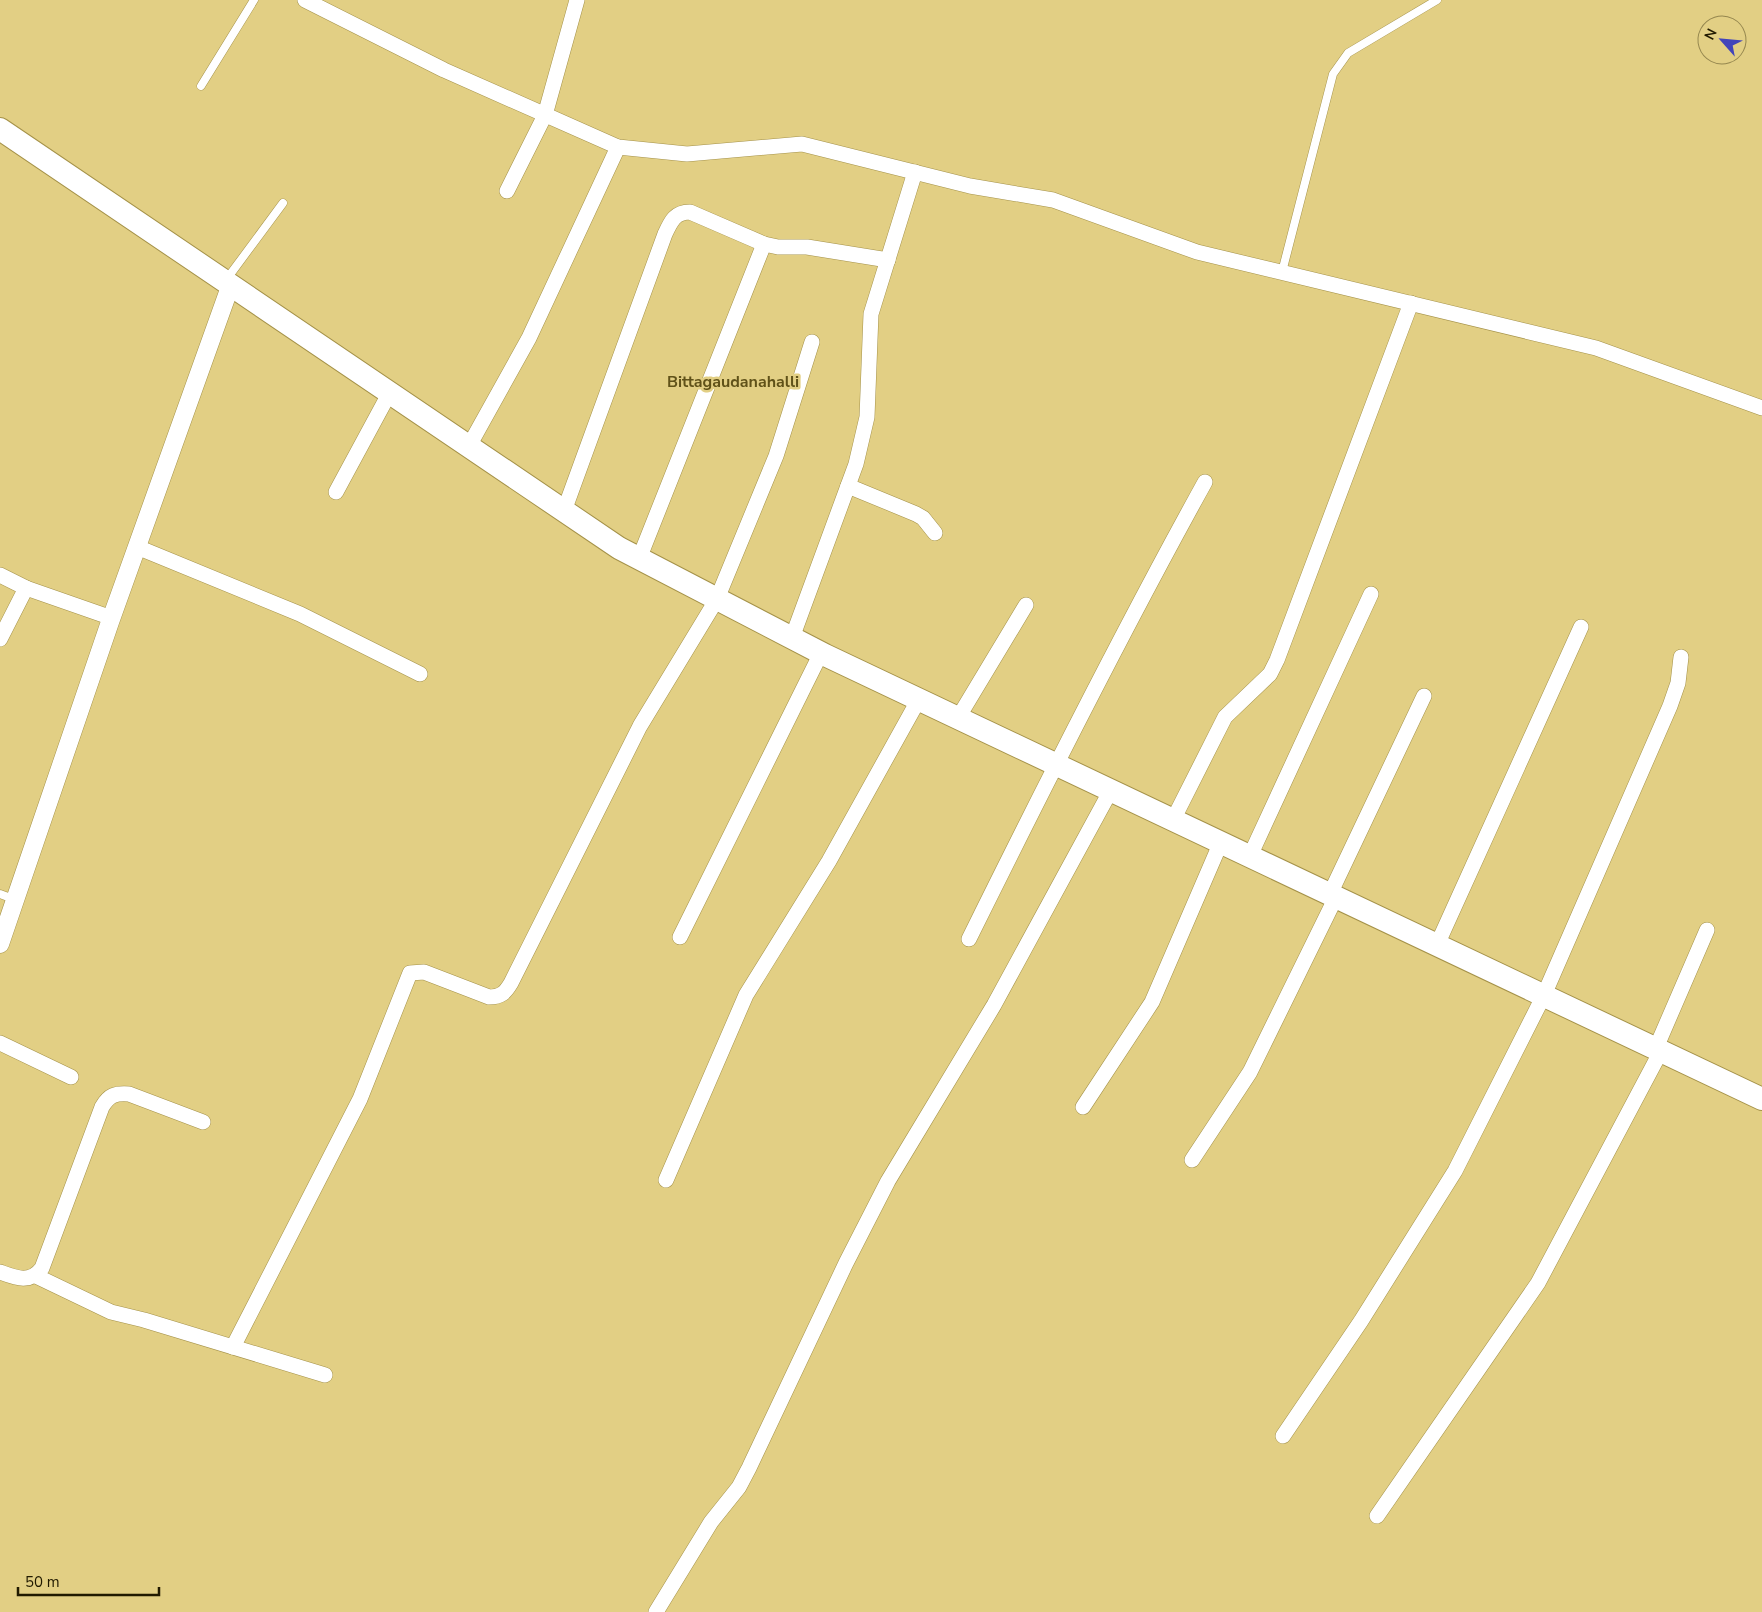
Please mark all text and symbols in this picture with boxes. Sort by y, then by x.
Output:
north arrow [1697,15,1747,65]
text: N [1700,25,1722,43]
district label: Bittagaudanahalli [667,371,799,393]
scale bar [18,1564,159,1596]
text: 50 m [25,1572,60,1592]

